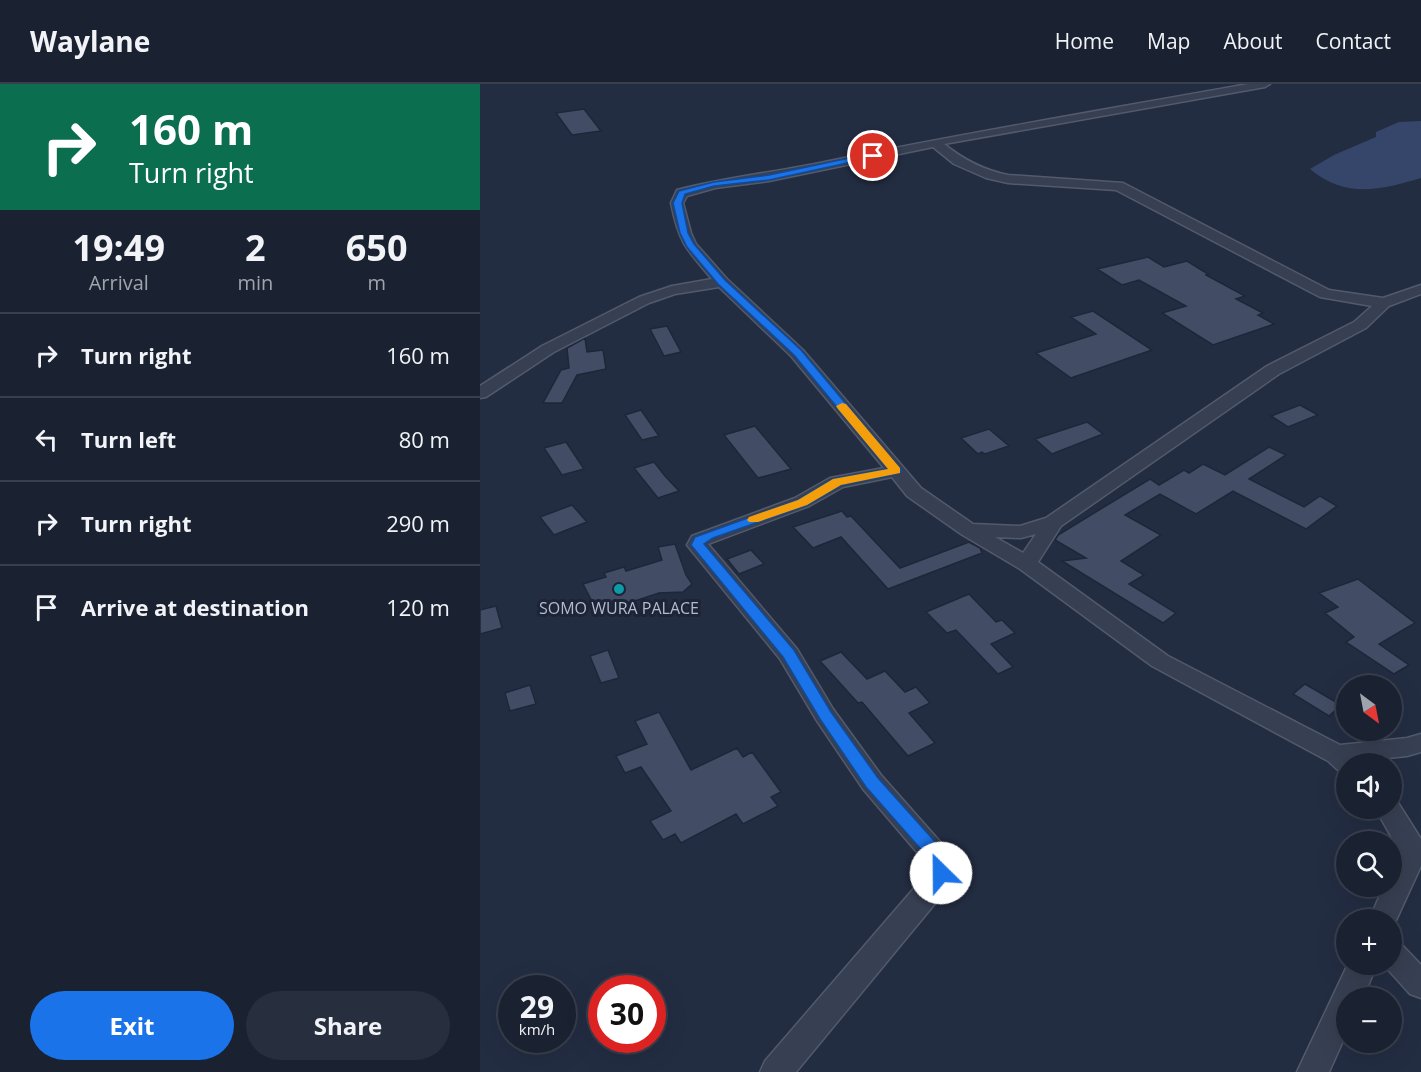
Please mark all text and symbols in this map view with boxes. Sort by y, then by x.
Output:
text: Waylane [30,22,150,60]
text: Home [1055,27,1114,55]
text: Map [1147,27,1190,55]
text: About [1223,27,1283,55]
text: Contact [1316,27,1391,55]
text: 160 m [129,100,253,157]
icon: right [30,108,108,186]
pin [847,130,898,181]
icon: arrive [856,139,889,172]
text: Turn right [129,154,254,191]
text: 19:49 [72,223,165,272]
text: 2 [245,223,266,272]
text: 650 [346,223,408,272]
text: Arrival [89,269,149,296]
text: min [237,269,273,296]
text: m [367,269,386,296]
icon: right [30,339,63,372]
text: Turn right [81,340,192,370]
text: 160 m [386,340,450,370]
icon: left [30,423,63,456]
text: Turn left [81,424,176,454]
text: 80 m [399,424,450,454]
icon: right [30,507,63,540]
text: Turn right [81,508,192,538]
text: 290 m [386,508,450,538]
marker: SOMO WURA PALACE [612,582,626,596]
icon: arrive [30,591,63,624]
text: Arrive at destination [81,592,309,622]
text: 120 m [386,592,450,622]
place label: SOMO WURA PALACE [539,597,699,619]
north arrow [1336,675,1402,741]
map controls [1336,675,1402,1053]
button: sound [1336,753,1402,819]
button: search [1336,831,1402,897]
position arrow [909,841,973,905]
button: + [1336,909,1402,975]
speed limit sign: 30 [588,975,666,1053]
text: 29 [520,986,554,1027]
button: − [1336,987,1402,1053]
button: Exit [30,991,234,1060]
button: Share [246,991,450,1060]
text: km/h [519,1019,555,1039]

